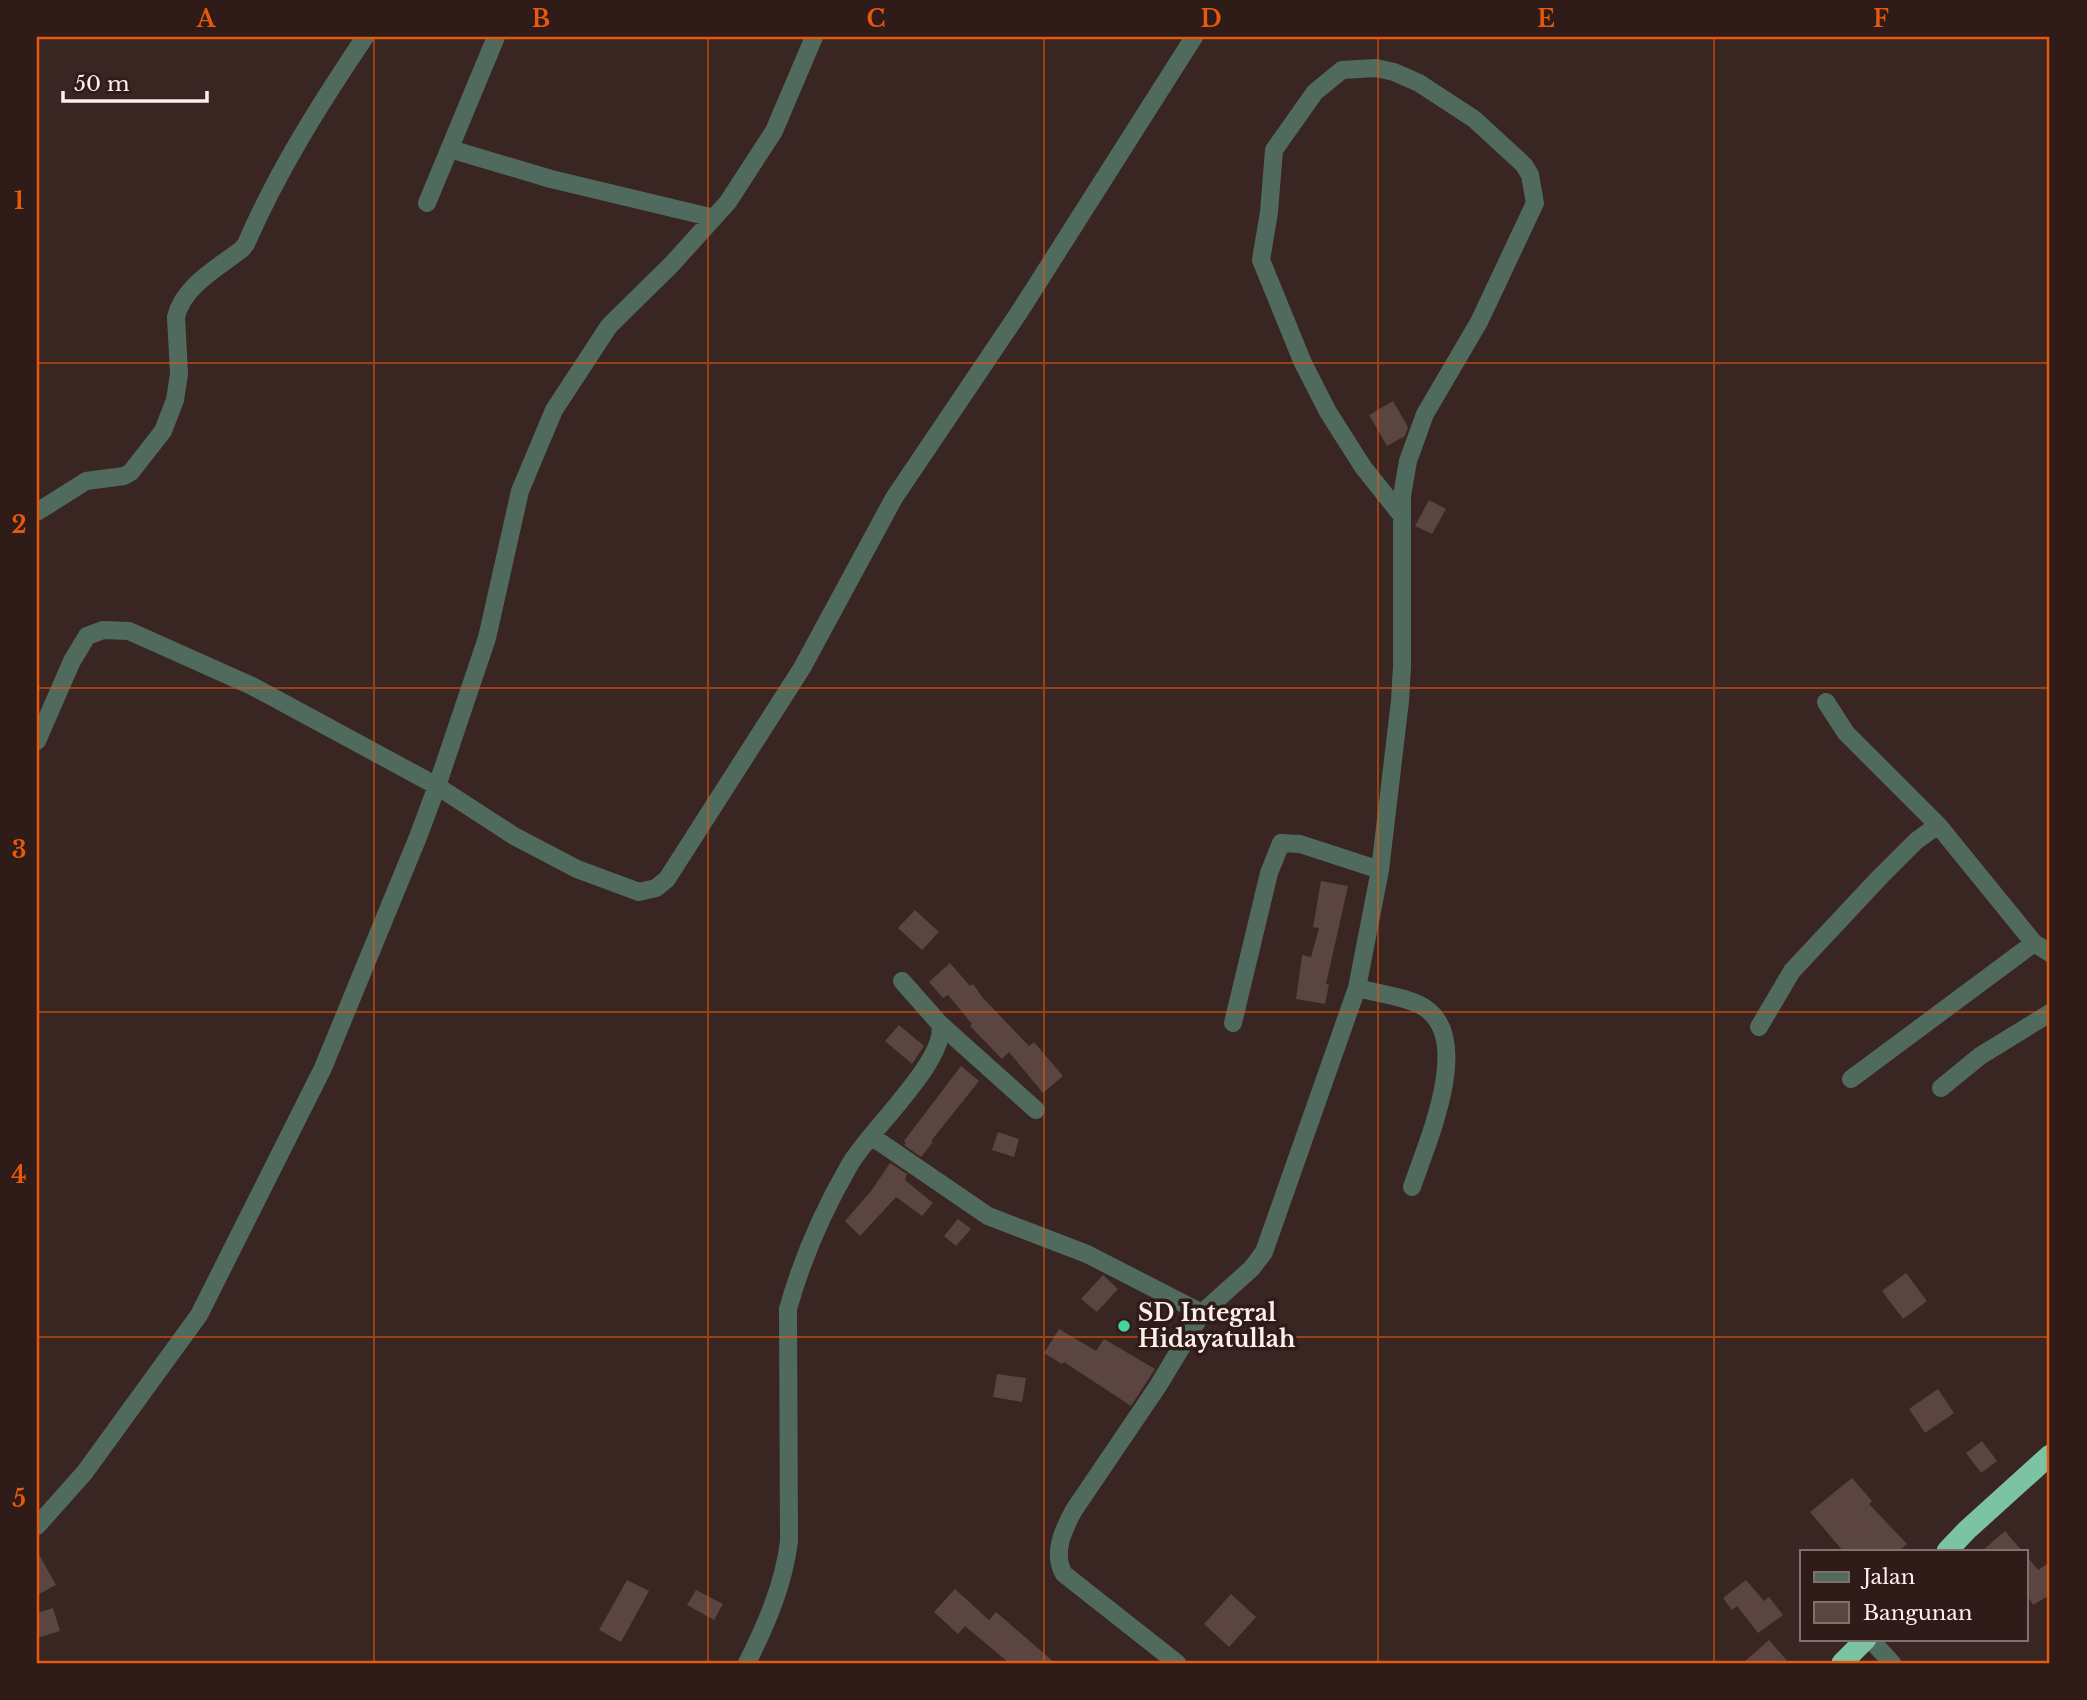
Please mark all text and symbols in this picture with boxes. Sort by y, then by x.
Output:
text: A [196,5,217,33]
text: B [532,5,550,33]
text: C [867,5,885,33]
text: D [1200,5,1222,33]
text: E [1537,5,1555,33]
text: F [1873,5,1889,33]
scale bar [63,60,206,104]
text: 50 m [74,71,130,97]
text: 1 [14,187,24,215]
text: 2 [12,511,26,539]
text: 3 [12,836,26,864]
text: 4 [11,1161,27,1189]
place label: SD Integral Hidayatullah [1138,1299,1296,1353]
marker: SD Integral Hidayatullah [1116,1318,1132,1334]
text: 5 [12,1485,26,1513]
legend [1800,1550,2028,1640]
text: Jalan [1860,1564,1915,1590]
text: Bangunan [1863,1600,1972,1626]

